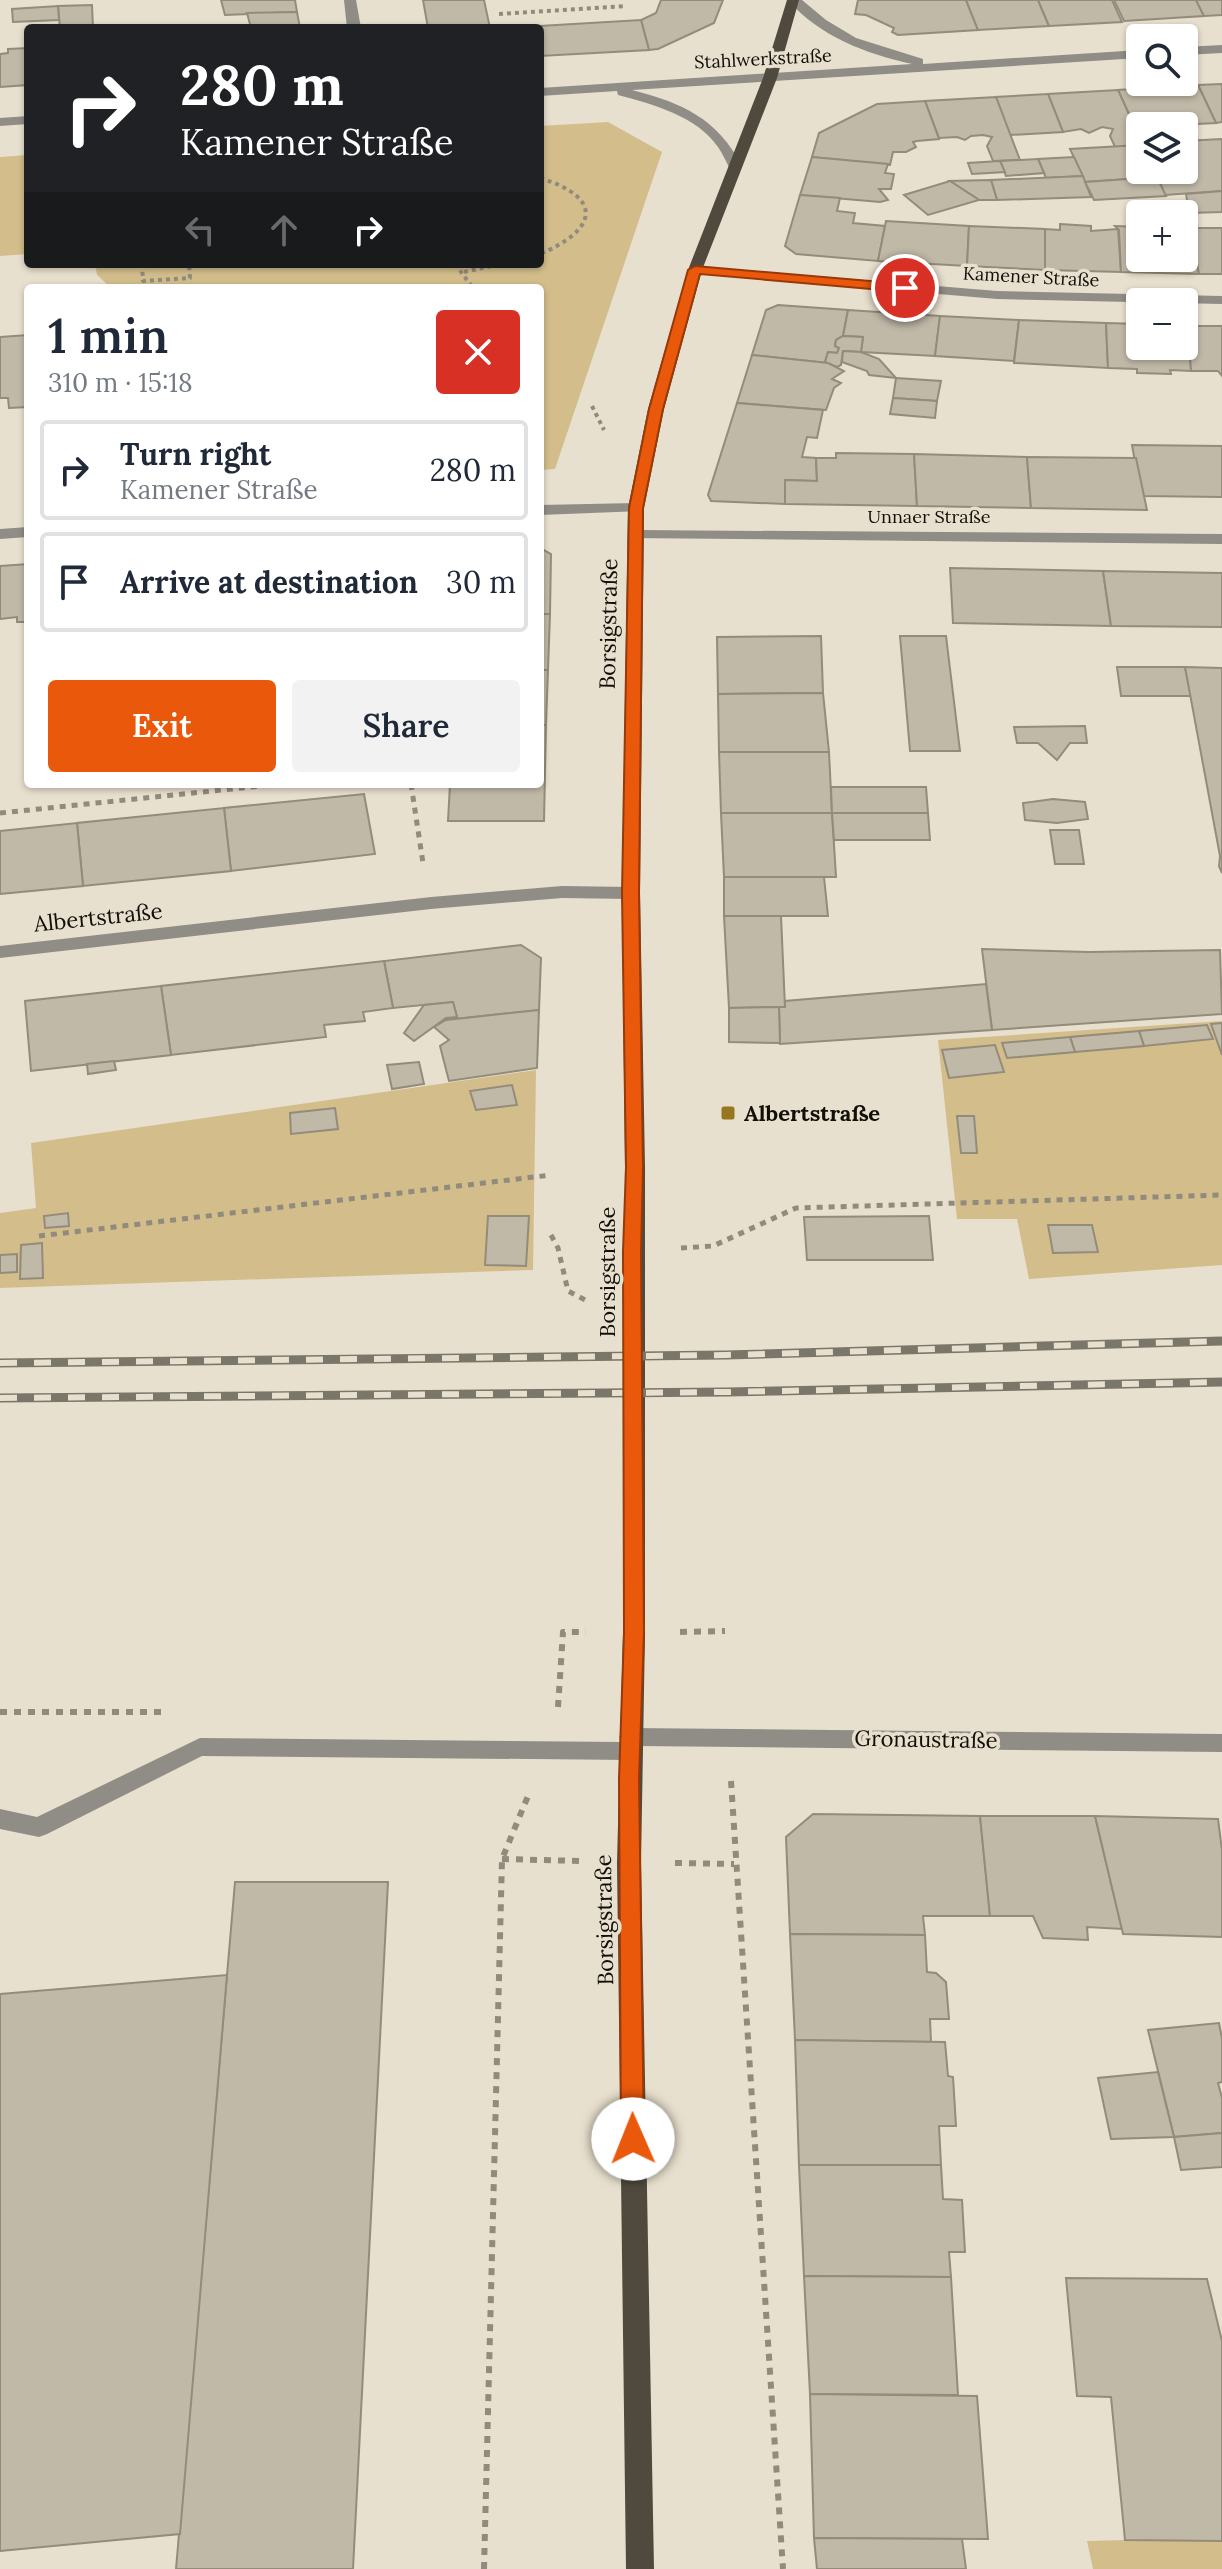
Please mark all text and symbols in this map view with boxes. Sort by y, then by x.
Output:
map controls [1126,24,1198,360]
button: search [1126,24,1198,96]
street label: Stahlwerkstraße [694,43,833,74]
text: 280 m [180,49,344,120]
icon: right [48,56,152,160]
button: layers [1126,112,1198,184]
text: Kamener Straße [180,119,453,165]
button: + [1126,200,1198,272]
icon: left [178,208,222,252]
icon: ahead [262,208,306,252]
icon: right [346,208,390,252]
pin [871,254,939,322]
street label: Kamener Straße [962,261,1100,292]
icon: arrive [883,266,927,310]
button: − [1126,288,1198,360]
text: 1 min [48,305,168,366]
button: close [436,310,520,394]
text: 310 m · 15:18 [48,366,193,399]
text: Turn right [120,435,271,473]
icon: right [52,448,96,492]
text: 280 m [430,451,516,489]
text: Kamener Straße [120,473,317,506]
street label: Unnaer Straße [867,505,991,528]
street label: Borsigstraße [593,558,623,690]
icon: arrive [52,560,96,604]
text: Arrive at destination [120,563,418,601]
text: 30 m [446,563,516,601]
button: Exit [48,680,276,772]
button: Share [292,680,520,772]
street label: Albertstraße [31,896,164,938]
place label: Albertstraße [744,1099,880,1127]
marker: Albertstraße [719,1104,737,1122]
street label: Borsigstraße [593,1206,621,1337]
street label: Gronaustraße [854,1724,998,1754]
street label: Borsigstraße [589,1854,619,1986]
position arrow [591,2097,675,2181]

